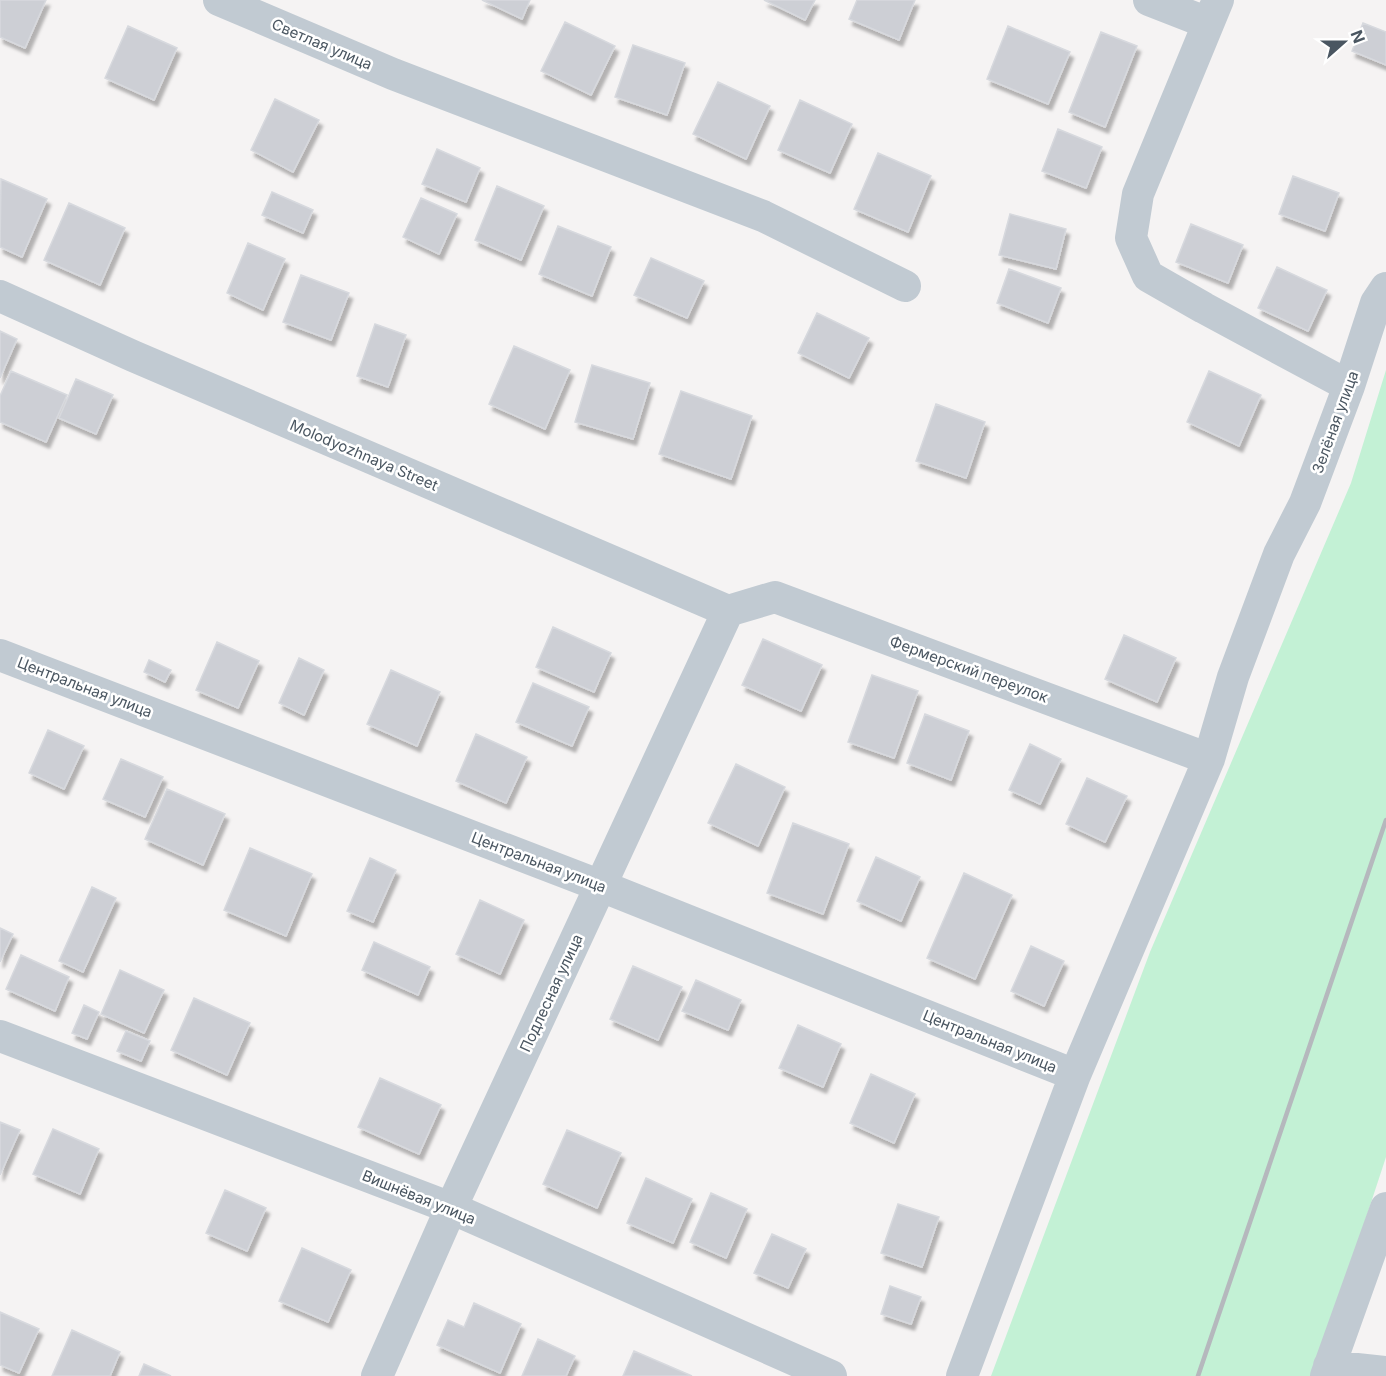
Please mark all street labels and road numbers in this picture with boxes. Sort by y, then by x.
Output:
street label: Светлая улица [269,14,375,74]
street label: Зелёная улица [1308,368,1362,476]
street label: Molodyozhnaya Street [287,415,441,495]
street label: Фермерский переулок [887,631,1051,707]
street label: Центральная улица [15,653,155,721]
street label: Центральная улица [469,828,609,896]
street label: Подлесная улица [515,931,587,1055]
street label: Центральная улица [920,1005,1060,1077]
street label: Вишнёвая улица [359,1166,479,1228]

